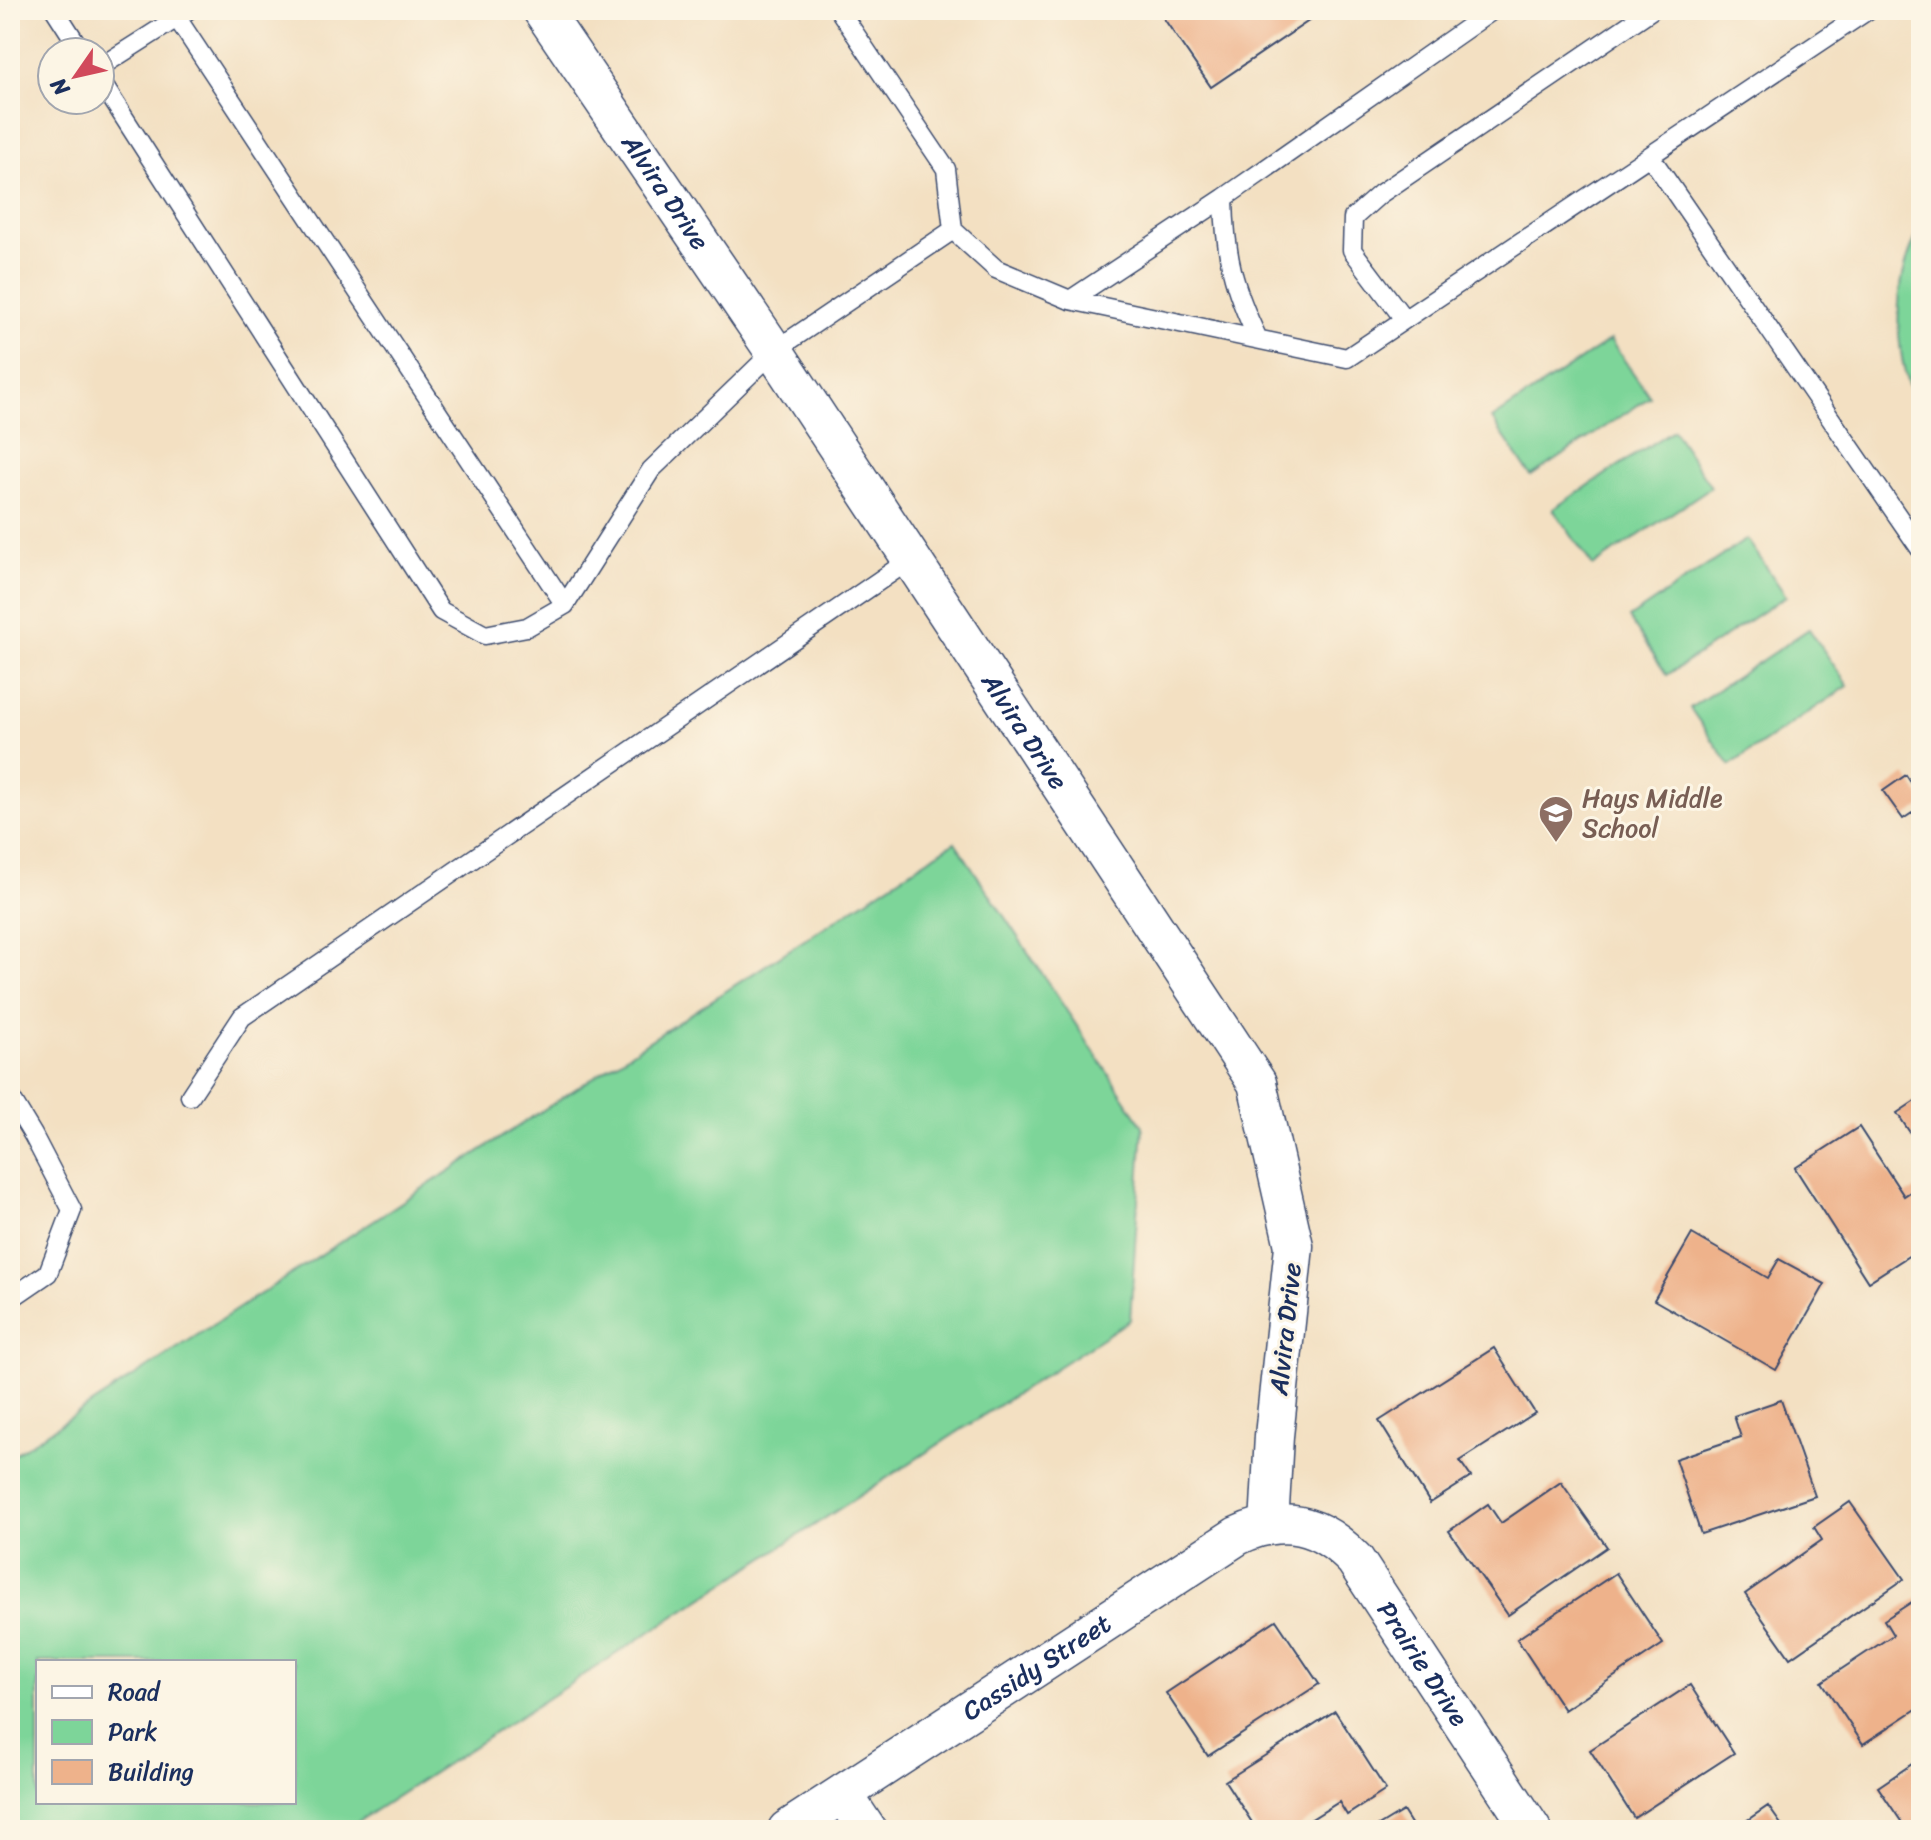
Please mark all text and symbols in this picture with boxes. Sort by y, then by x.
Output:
north arrow [36,36,116,116]
text: N [39,69,81,105]
street label: Alvira Drive [609,123,722,260]
street label: Alvira Drive [968,662,1081,799]
place label: Hays Middle School [1582,775,1723,851]
school or university icon: Hays Middle School [1537,794,1575,844]
street label: Alvira Drive [1255,1260,1315,1399]
street label: Prairie Drive [1365,1591,1482,1736]
street label: Cassidy Street [952,1601,1121,1733]
legend [36,1660,296,1804]
text: Road [108,1671,162,1713]
text: Park [108,1711,157,1753]
text: Building [108,1751,194,1793]

